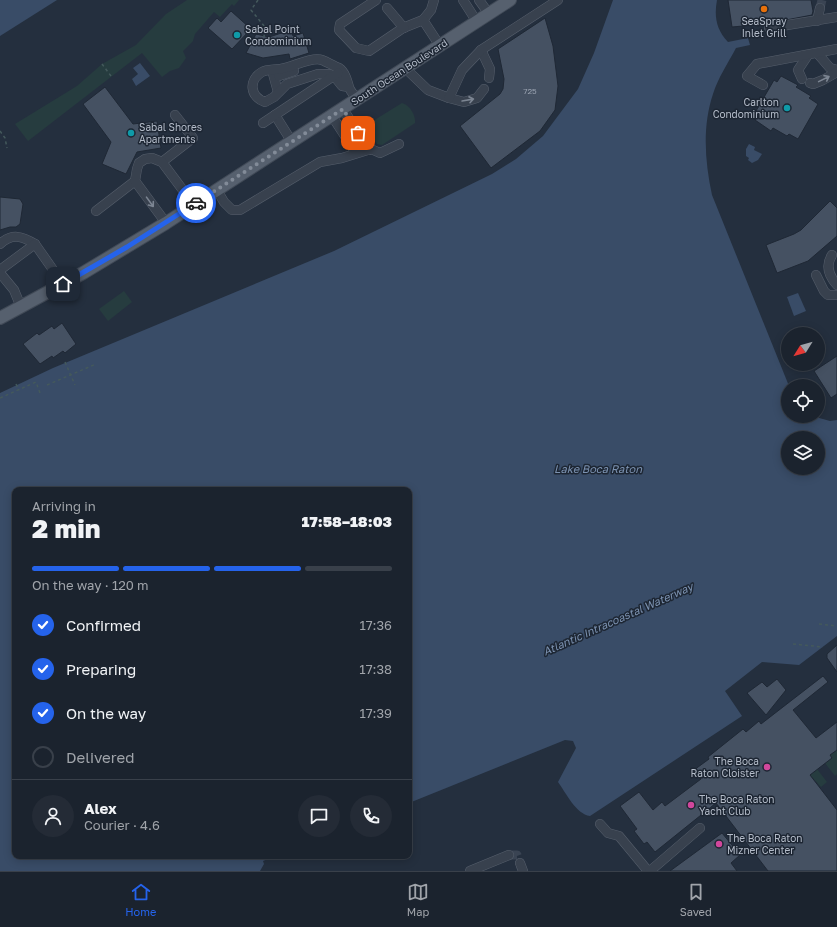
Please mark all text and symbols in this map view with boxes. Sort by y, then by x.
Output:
marker: SeaSpray Inlet Grill [759,4,769,14]
place label: SeaSpray Inlet Grill [741,15,787,39]
place label: Sabal Point Condominium [245,23,312,47]
marker: Sabal Point Condominium [232,30,242,40]
street label: South Ocean Boulevard [349,36,449,108]
one-way arrow [818,75,830,82]
house number: 725 [523,86,537,96]
one-way arrow [462,95,475,103]
place label: Carlton Condominium [713,96,779,120]
marker: Carlton Condominium [782,103,792,113]
pin [341,116,375,150]
place label: Sabal Shores Apartments [139,121,202,145]
icon: bag [347,122,369,144]
marker: Sabal Shores Apartments [126,128,136,138]
courier [176,183,216,223]
icon: car [185,192,207,214]
one-way arrow [146,196,155,207]
pin [46,267,80,301]
icon: home [52,273,74,295]
north arrow [781,327,825,371]
map controls [781,327,825,475]
button: locate [781,379,825,423]
button: layers [781,431,825,475]
water label: Lake Boca Raton [554,462,643,475]
text: Arriving in [32,498,96,514]
text: 17:58–18:03 [302,512,392,530]
text: 2 min [32,513,100,544]
text: On the way · 120 m [32,577,149,593]
water label: Atlantic Intracoastal Waterway [541,579,697,658]
icon: check [32,614,54,636]
text: Confirmed [66,616,141,634]
text: 17:36 [359,617,392,633]
icon: check [32,658,54,680]
text: Preparing [66,660,136,678]
text: 17:38 [359,661,392,677]
icon: check [32,702,54,724]
text: On the way [66,704,146,722]
text: 17:39 [359,705,392,721]
text: Delivered [66,748,134,766]
place label: The Boca Raton Cloister [691,755,759,779]
marker: The Boca Raton Cloister [762,762,772,772]
place label: The Boca Raton Yacht Club [699,793,774,817]
button: person [32,795,74,837]
button: chat [298,795,340,837]
button: phone [350,795,392,837]
text: Alex [84,799,117,817]
marker: The Boca Raton Yacht Club [686,800,696,810]
text: Courier · 4.6 [84,817,160,833]
place label: The Boca Raton Mizner Center [727,832,802,856]
marker: The Boca Raton Mizner Center [714,839,724,849]
tab: Home [125,881,156,918]
tab: Map [407,881,429,918]
tab: Saved [680,881,712,918]

